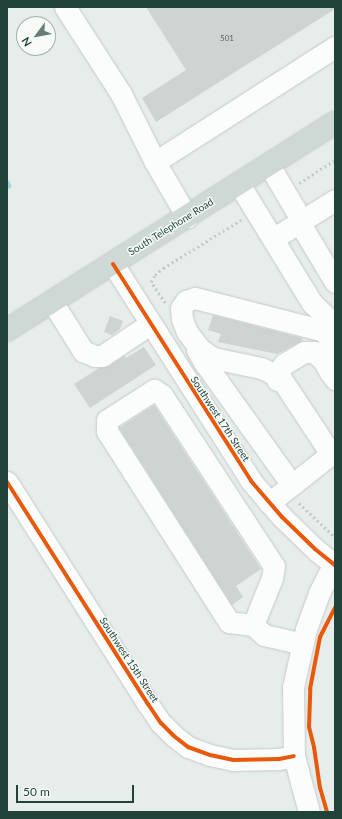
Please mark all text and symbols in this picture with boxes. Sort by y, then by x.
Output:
north arrow [16,16,56,56]
house number: 501 [220,34,234,44]
text: N [18,35,34,49]
street label: South Telephone Road [126,196,216,258]
street label: Southwest 17th Street [188,374,252,464]
street label: Southwest 15th Street [97,615,161,705]
scale bar [18,777,136,803]
text: 50 m [23,784,50,799]

